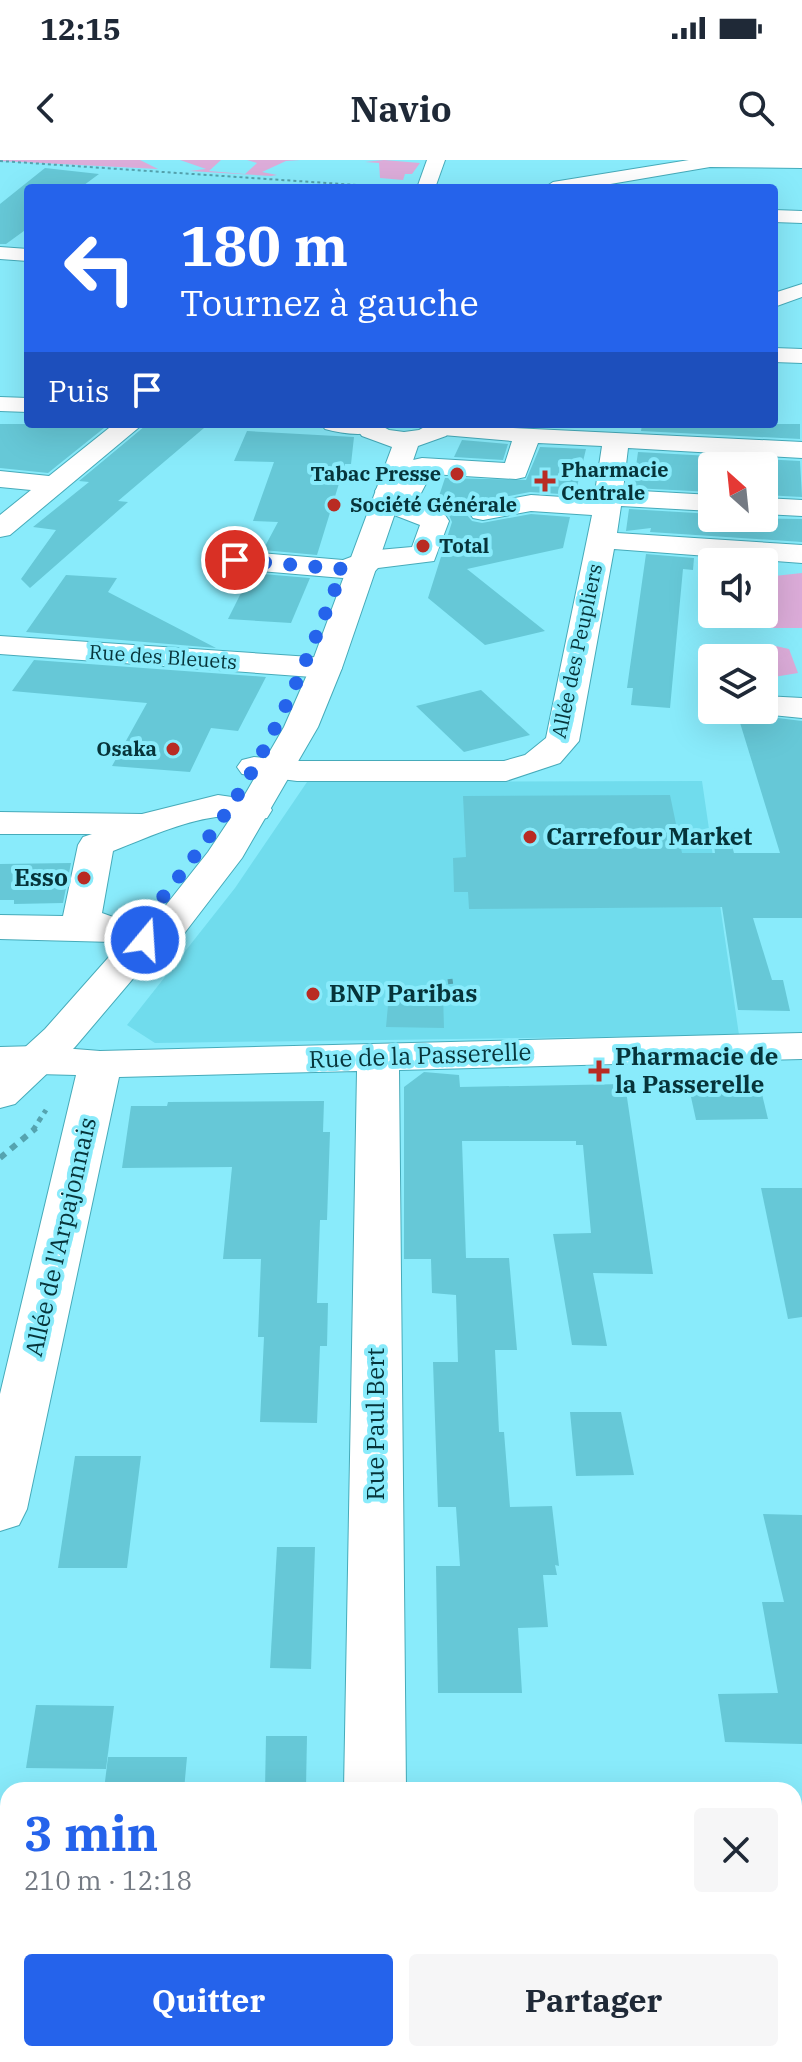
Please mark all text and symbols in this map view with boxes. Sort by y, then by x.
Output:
text: 12:15 [40,9,121,48]
text: Navio [350,85,452,132]
icon: back [24,86,68,130]
icon: search [734,86,778,130]
text: 180 m [180,209,348,281]
icon: left [48,216,152,320]
text: Tournez à gauche [180,279,479,326]
icon: arrive [125,368,169,412]
text: Puis [48,371,109,410]
north arrow [698,452,778,532]
map controls [698,452,778,724]
place label: Pharmacie Centrale [561,456,668,506]
place label: Tabac Presse [311,460,441,487]
marker: Tabac Presse [448,465,466,483]
marker: Pharmacie Centrale [536,472,554,490]
place label: Société Générale [350,491,517,518]
marker: Société Générale [325,496,343,514]
pin [201,526,269,594]
place label: Total [439,532,489,559]
marker: Total [414,537,432,555]
icon: arrive [213,538,257,582]
button: sound [698,548,778,628]
street label: Allée des Peupliers [545,561,608,741]
street label: Rue des Bleuets [88,638,238,675]
button: layers [698,644,778,724]
place label: Osaka [96,735,157,762]
marker: Osaka [164,740,182,758]
place label: Carrefour Market [546,820,752,852]
marker: Carrefour Market [521,828,539,846]
place label: Esso [14,861,68,893]
marker: Esso [75,869,93,887]
position arrow [103,898,187,982]
place label: BNP Paribas [329,977,478,1009]
marker: BNP Paribas [304,985,322,1003]
street label: Rue de la Passerelle [308,1035,532,1075]
place label: Pharmacie de la Passerelle [615,1040,778,1100]
marker: Pharmacie de la Passerelle [590,1062,608,1080]
street label: Allée de l'Arpajonnais [17,1114,103,1360]
street label: Rue Paul Bert [359,1348,391,1500]
text: 3 min [24,1802,158,1864]
button: close [694,1808,778,1892]
text: 210 m · 12:18 [24,1863,192,1897]
button: Quitter [24,1954,393,2046]
button: Partager [409,1954,778,2046]

